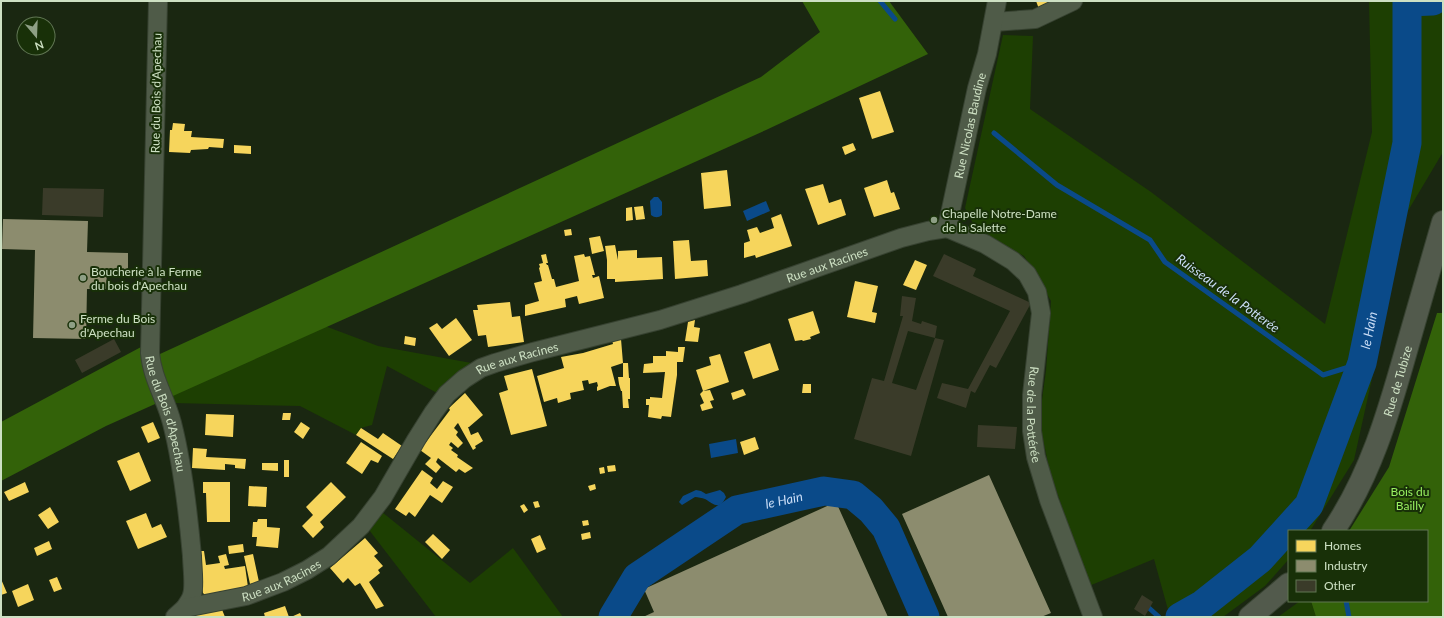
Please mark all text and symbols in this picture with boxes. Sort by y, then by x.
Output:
north arrow [16,16,56,56]
street label: Rue du Bois d'Apechau [147,33,165,153]
text: N [33,38,46,53]
street label: Rue Nicolas Baudine [950,71,989,180]
place label: Chapelle Notre-Dame de la Salette [942,206,1057,235]
marker: Chapelle Notre-Dame de la Salette [929,215,939,225]
street label: Rue aux Racines [784,243,870,285]
water label: Ruisseau de la Potterée [1173,250,1283,336]
place label: Boucherie à la Ferme du bois d'Apechau [91,264,202,293]
marker: Boucherie à la Ferme du bois d'Apechau [78,273,88,283]
water label: le Hain [1357,310,1380,350]
place label: Ferme du Bois d'Apechau [80,311,155,340]
marker: Ferme du Bois d'Apechau [67,320,77,330]
street label: Rue aux Racines [472,338,560,377]
street label: Rue de Tubize [1380,344,1415,418]
street label: Rue du Bois d'Apechau [143,355,189,473]
street label: Rue de la Pottérée [1024,366,1045,464]
park label: Bois du Bailly [1390,484,1430,513]
water label: le Hain [764,488,804,512]
legend [1288,530,1428,602]
text: Homes [1324,538,1361,553]
street label: Rue aux Racines [240,556,323,604]
text: Industry [1324,558,1368,573]
text: Other [1324,578,1356,593]

